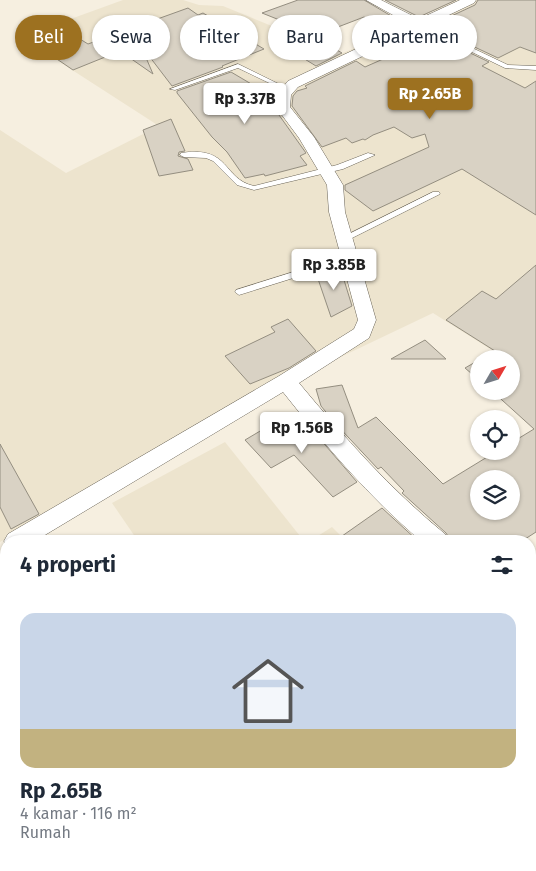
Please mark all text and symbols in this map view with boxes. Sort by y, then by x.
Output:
chip: Beli [15,15,82,60]
chip: Sewa [92,15,170,60]
chip: Filter [180,15,258,60]
chip: Baru [268,15,342,60]
chip: Apartemen [352,15,477,60]
pin: Rp 2.65B [378,78,482,120]
pin: Rp 3.37B [193,82,297,125]
text: Rp 2.65B [399,84,461,103]
text: Rp 3.37B [214,89,276,108]
pin: Rp 3.85B [282,248,386,291]
text: Rp 3.85B [302,255,366,274]
north arrow [470,350,520,400]
map controls [470,350,520,520]
button: locate [470,410,520,460]
pin: Rp 1.56B [250,412,354,454]
text: Rp 1.56B [271,418,333,437]
button: layers [470,470,520,520]
icon: filters [488,551,516,579]
text: 4 properti [20,552,116,578]
icon: home [223,646,313,736]
text: Rp 2.65B [20,778,102,804]
text: 4 kamar · 116 m² [20,804,137,823]
text: Rumah [20,823,71,842]

